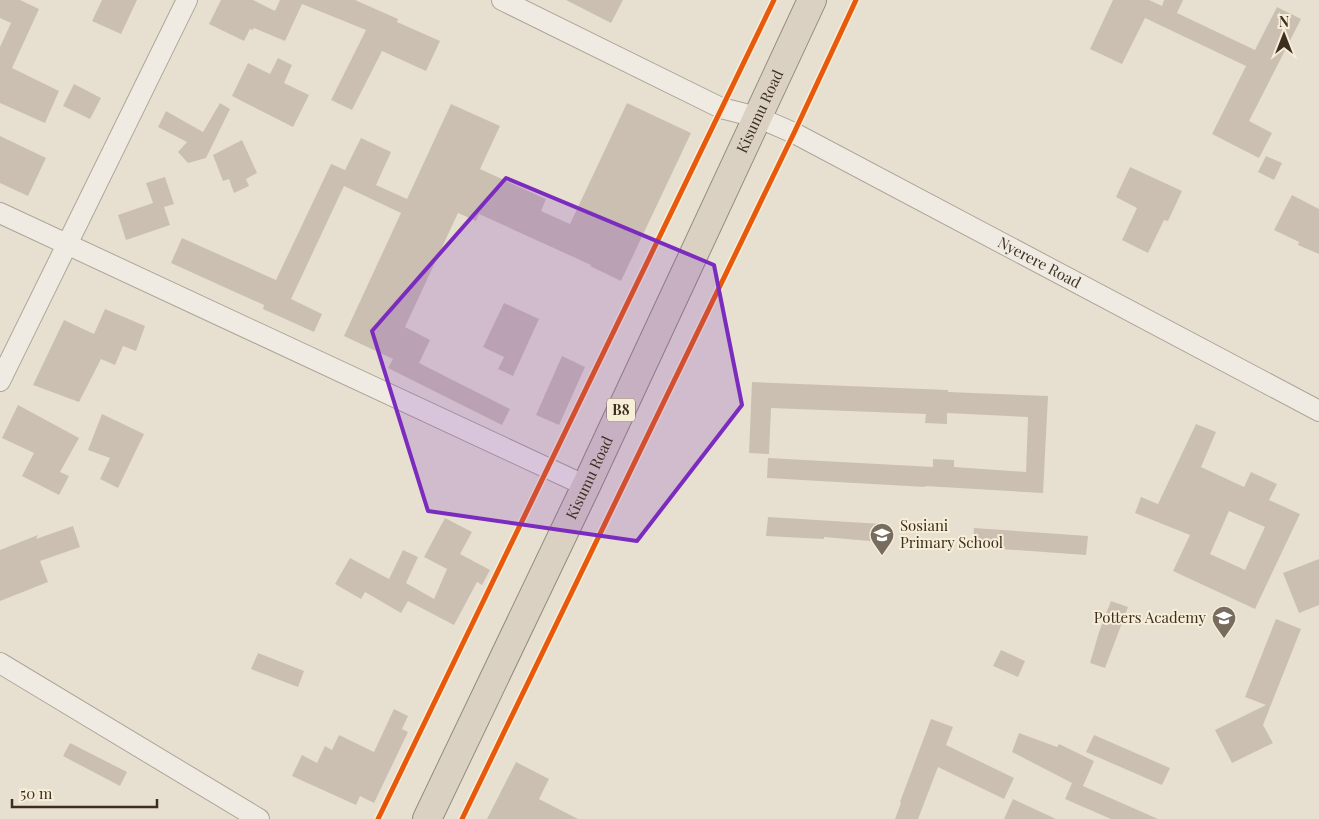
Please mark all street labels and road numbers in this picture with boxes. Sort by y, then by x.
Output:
street label: Kisumu Road [731,66,787,156]
street label: Nyerere Road [995,232,1085,292]
road number: B8 [607,398,635,422]
street label: Kisumu Road [561,432,617,522]

